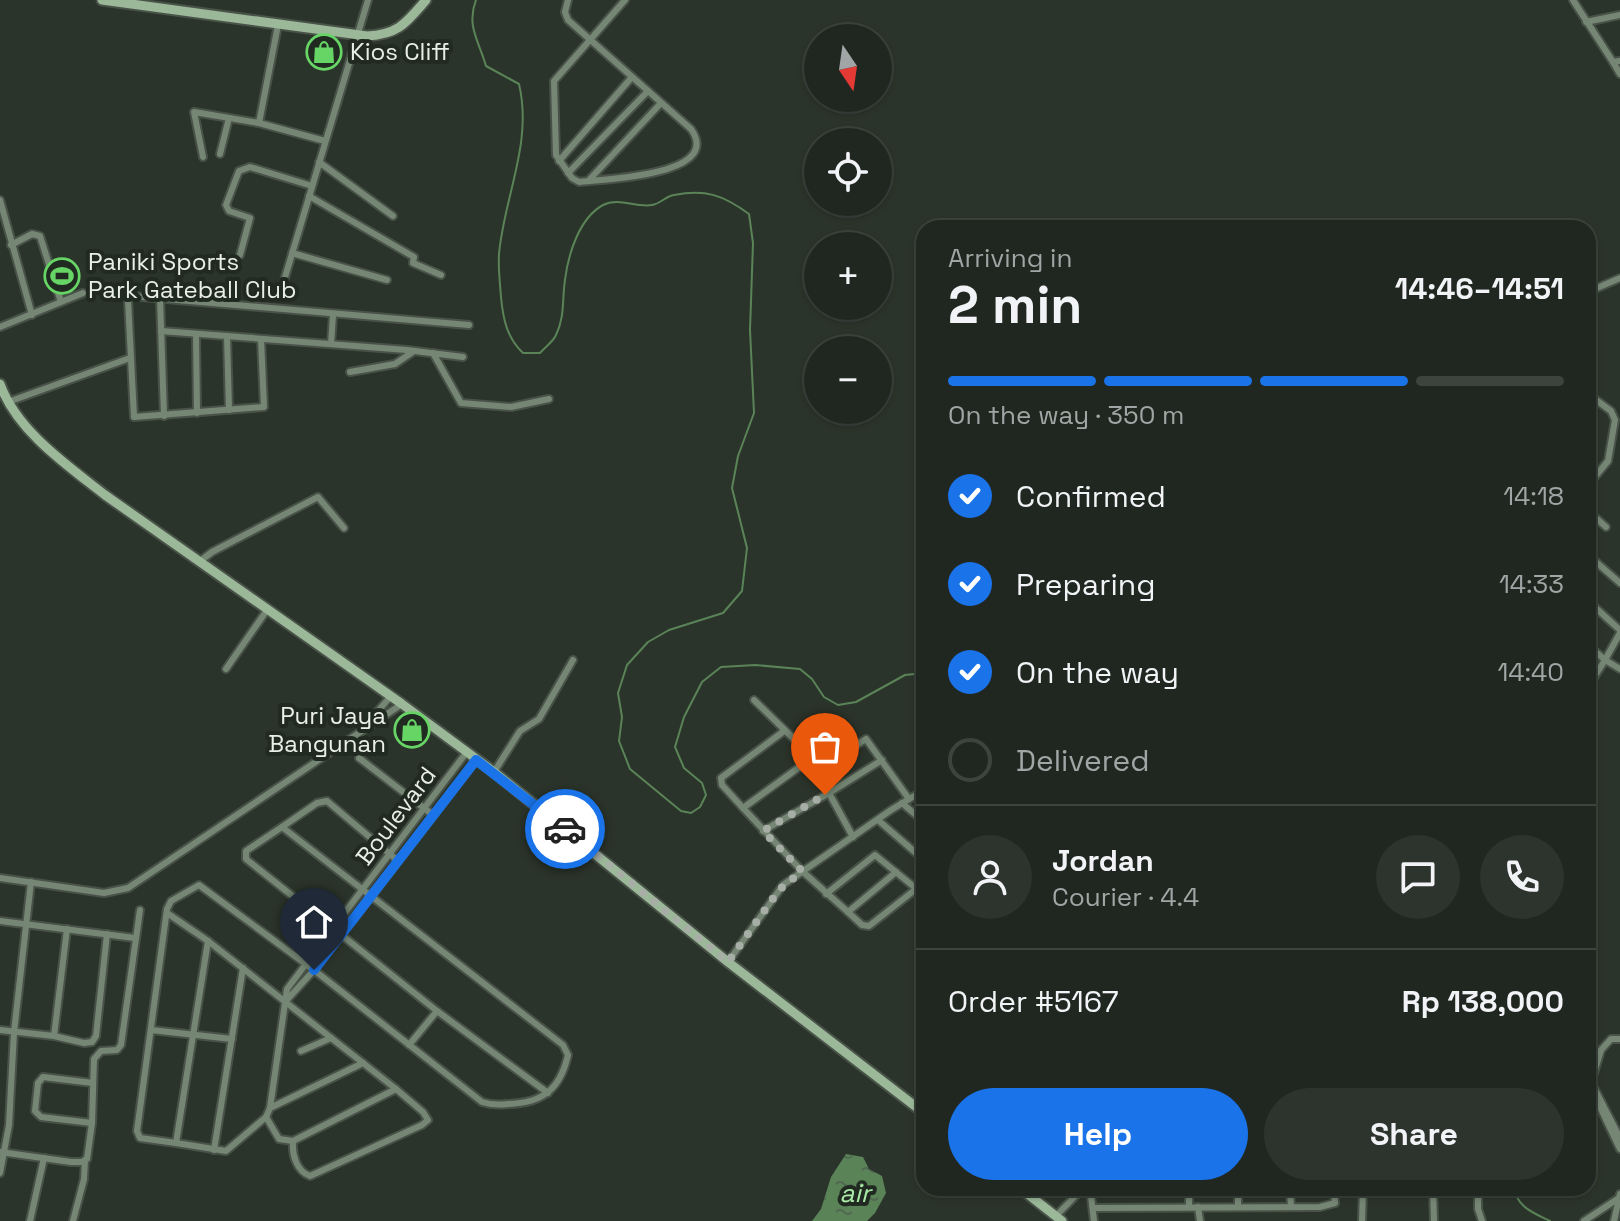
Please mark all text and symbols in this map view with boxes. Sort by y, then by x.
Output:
north arrow [804,24,892,112]
map controls [804,24,892,424]
shop icon: Kios Cliff [305,33,343,71]
place label: Kios Cliff [350,36,450,67]
button: locate [804,128,892,216]
button: + [804,232,892,320]
text: Arriving in [948,241,1072,275]
place label: Paniki Sports Park Gateball Club [88,246,296,305]
sports icon: Paniki Sports Park Gateball Club [43,257,81,295]
text: 14:46–14:51 [1395,269,1564,308]
text: 2 min [948,272,1082,338]
button: − [804,336,892,424]
text: On the way · 350 m [948,398,1184,432]
icon: check [948,474,992,518]
text: Confirmed [1016,477,1166,516]
text: 14:18 [1503,479,1564,513]
icon: check [948,562,992,606]
text: Preparing [1016,565,1155,604]
text: 14:33 [1499,567,1564,601]
icon: check [948,650,992,694]
text: On the way [1016,653,1179,692]
text: 14:40 [1497,655,1564,689]
place label: Puri Jaya Bangunan [268,700,386,759]
shop icon: Puri Jaya Bangunan [393,711,431,749]
pin [791,713,859,795]
icon: bag [803,725,847,769]
text: Delivered [1016,741,1150,780]
street label: Boulevard [348,760,443,871]
courier [525,789,605,869]
icon: car [543,807,587,851]
button: person [948,835,1032,919]
button: chat [1376,835,1460,919]
button: phone [1480,835,1564,919]
text: Jordan [1052,841,1154,880]
text: Courier · 4.4 [1052,880,1199,914]
pin [280,888,348,970]
icon: home [292,900,336,944]
text: Order #5167 [948,982,1119,1021]
text: Rp 138,000 [1402,982,1564,1021]
button: Help [948,1088,1248,1180]
button: Share [1264,1088,1564,1180]
water label: air [839,1176,874,1210]

